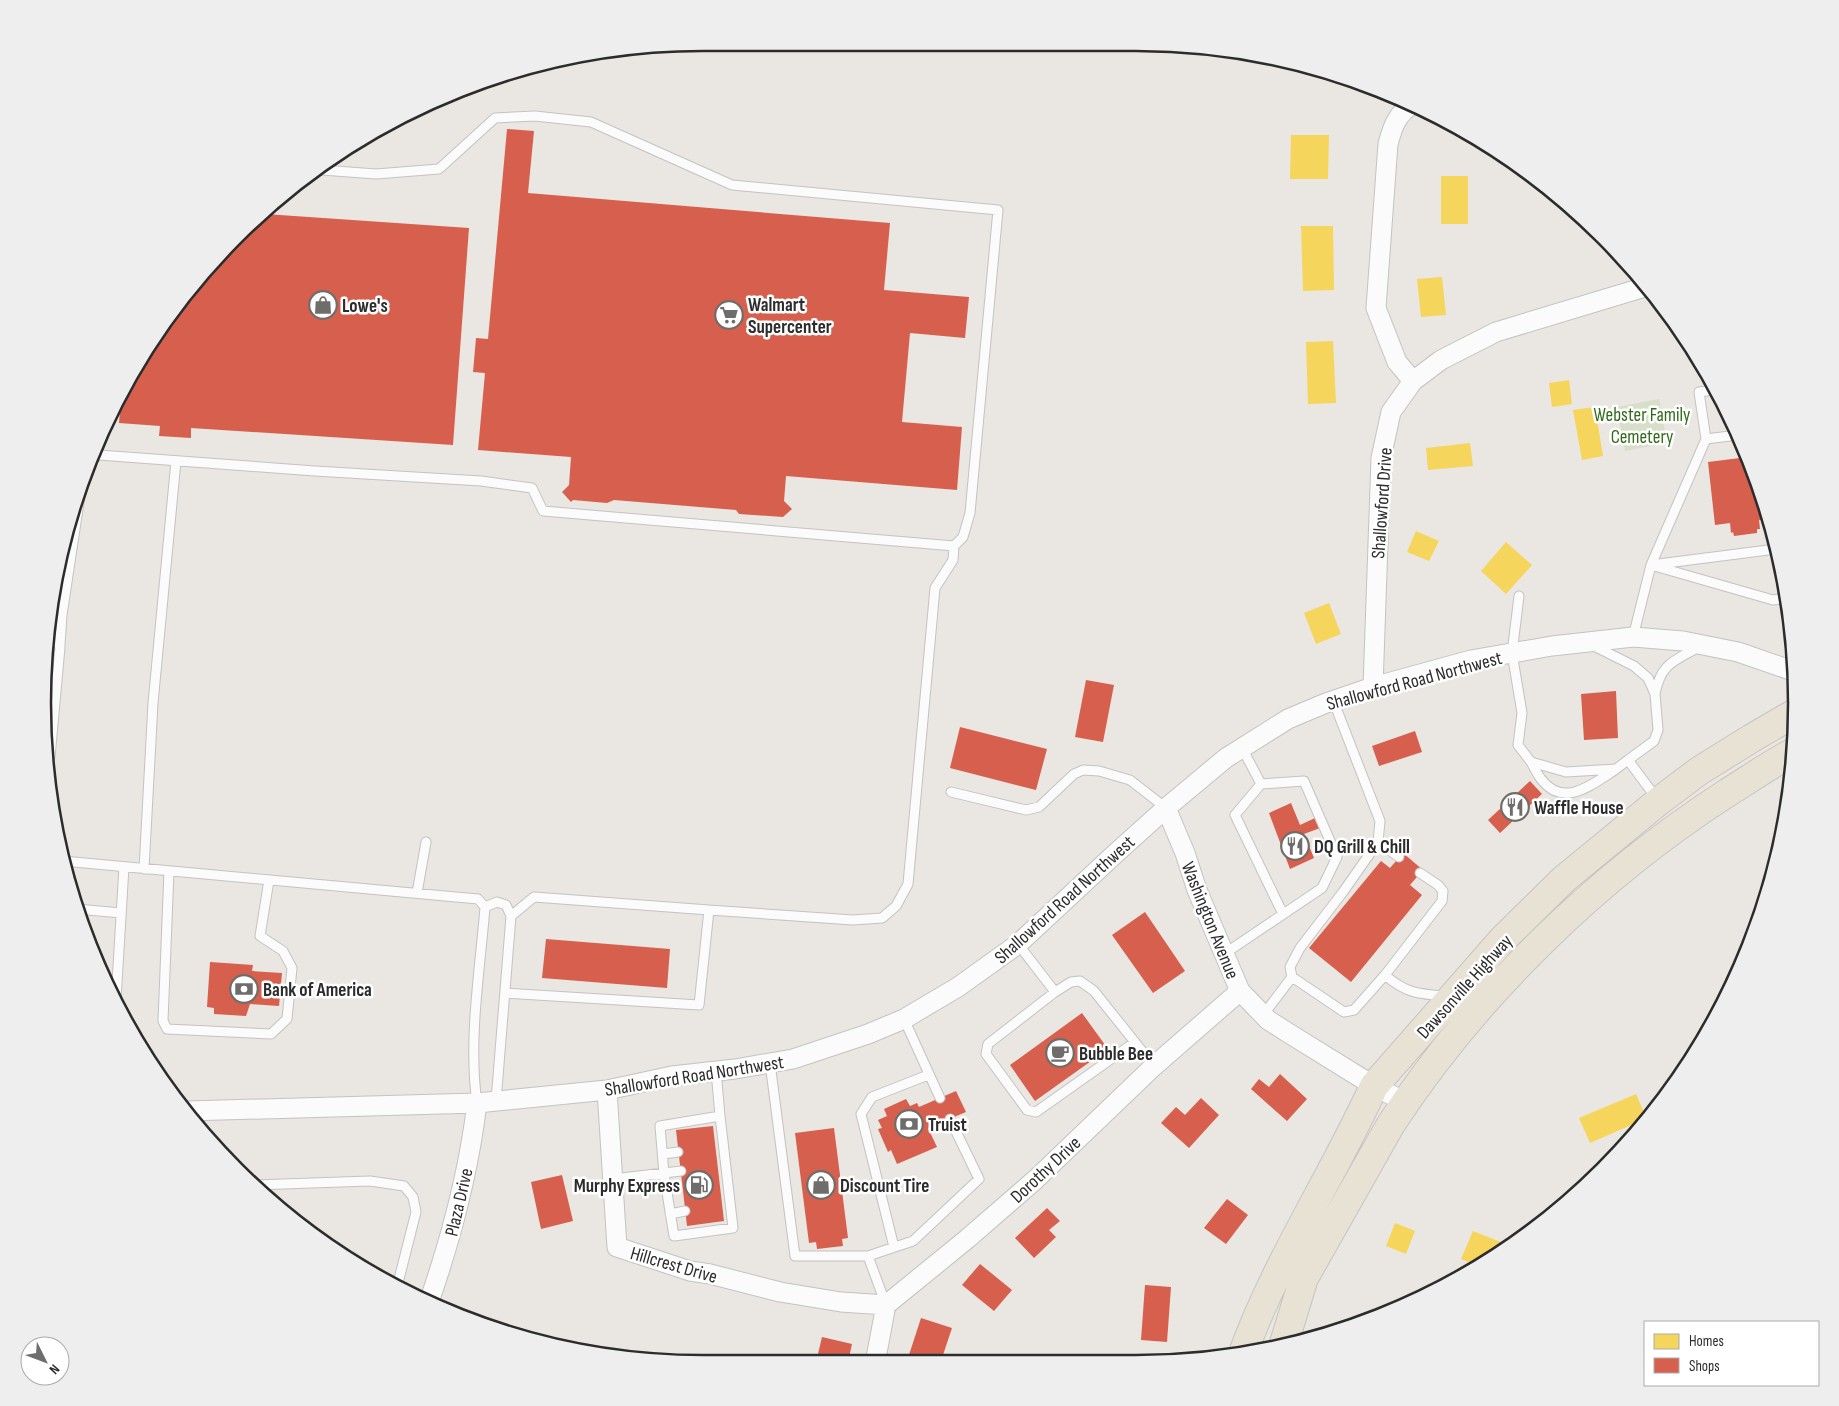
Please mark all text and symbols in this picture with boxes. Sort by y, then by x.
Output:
shop icon: Lowe's [308,290,338,320]
place label: Walmart Supercenter [748,294,832,339]
place label: Lowe's [342,295,388,318]
supermarket icon: Walmart Supercenter [714,300,744,330]
park label: Webster Family Cemetery [1594,404,1691,449]
street label: Shallowford Drive [1367,447,1398,559]
street label: Shallowford Road Northwest [1324,647,1505,716]
restaurant icon: Waffle House [1500,792,1530,822]
place label: Waffle House [1534,797,1624,820]
street label: Shallowford Road Northwest [990,831,1140,969]
restaurant icon: DQ Grill & Chill [1280,831,1310,861]
place label: DQ Grill & Chill [1314,836,1410,859]
street label: Washington Avenue [1176,859,1244,983]
street label: Dawsonville Highway [1412,930,1518,1044]
bank icon: Bank of America [229,974,259,1004]
place label: Bank of America [263,979,372,1002]
cafe icon: Bubble Bee [1045,1038,1075,1068]
place label: Bubble Bee [1079,1043,1153,1066]
street label: Shallowford Road Northwest [603,1051,786,1102]
bank icon: Truist [894,1109,924,1139]
place label: Truist [928,1114,967,1137]
street label: Dorothy Drive [1006,1132,1086,1208]
street label: Plaza Drive [440,1166,478,1239]
fuel station icon: Murphy Express [684,1170,714,1200]
shop icon: Discount Tire [806,1170,836,1200]
place label: Murphy Express [574,1175,680,1198]
place label: Discount Tire [840,1175,929,1198]
street label: Hillcrest Drive [627,1242,720,1289]
legend [1644,1321,1819,1386]
text: Homes [1689,1332,1724,1351]
north arrow [20,1336,70,1386]
text: Shops [1689,1357,1720,1376]
text: N [45,1361,63,1378]

